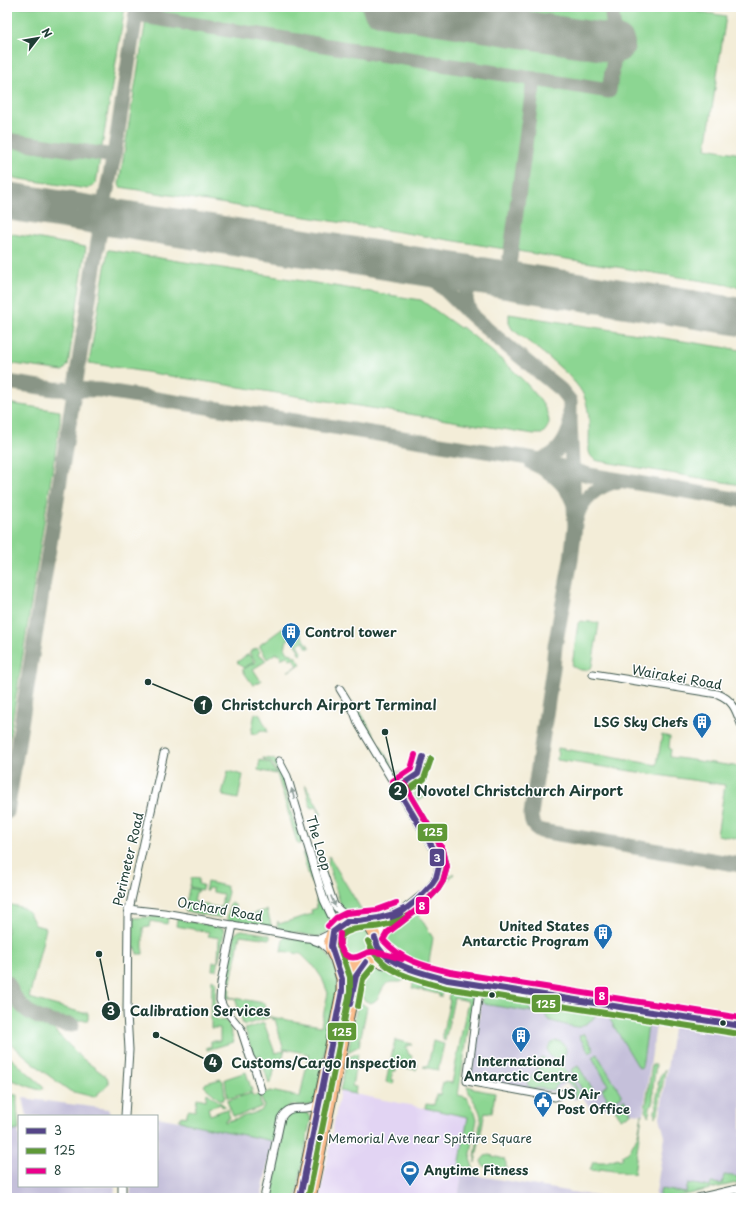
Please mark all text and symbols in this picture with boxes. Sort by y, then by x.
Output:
north arrow [18,18,58,58]
text: N [37,24,57,41]
building icon: Control tower [280,621,302,649]
place label: Control tower [305,622,397,641]
street label: Wairakei Road [630,659,724,694]
callout: Christchurch Airport Terminal [193,692,445,718]
text: Christchurch Airport Terminal [221,694,437,715]
text: 1 [200,696,206,714]
building icon: LSG Sky Chefs [691,711,713,739]
place label: LSG Sky Chefs [594,712,688,731]
callout: Novotel Christchurch Airport [388,778,633,804]
text: Novotel Christchurch Airport [417,780,623,801]
text: 2 [394,781,403,799]
one-way arrow [290,788,296,800]
street label: Perimeter Road [108,810,148,908]
street label: The Loop [302,813,337,873]
line badge: 125 [417,823,448,842]
text: 125 [423,823,443,840]
line badge: 3 [429,848,445,867]
text: 3 [433,849,441,866]
street label: Orchard Road [176,892,265,925]
one-way arrow [330,895,336,907]
line badge: 8 [415,896,430,915]
text: 8 [419,897,426,914]
place label: United States Antarctic Program [462,916,589,950]
building icon: United States Antarctic Program [592,922,614,950]
line badge: 8 [594,986,609,1006]
text: 8 [599,987,606,1004]
unlabelled marker [487,990,497,1000]
line badge: 125 [531,994,561,1013]
text: 125 [536,995,556,1012]
callout: Calibration Services [101,998,278,1024]
text: Calibration Services [130,1000,271,1021]
text: 3 [107,1001,115,1019]
unlabelled marker [718,1018,728,1028]
line badge: 125 [327,1022,357,1041]
text: 125 [332,1023,352,1040]
building icon: International Antarctic Centre [510,1025,532,1053]
callout: Customs/Cargo Inspection [203,1050,425,1076]
place label: International Antarctic Centre [464,1051,578,1085]
text: Customs/Cargo Inspection [231,1052,417,1073]
text: 4 [209,1053,217,1071]
place label: US Air Post Office [557,1084,630,1118]
public building icon: US Air Post Office [532,1090,554,1118]
legend [18,1115,158,1187]
text: 3 [54,1121,62,1139]
place label: Memorial Ave near Spitfire Square [328,1129,532,1147]
marker: Memorial Ave near Spitfire Square [315,1133,325,1143]
text: 125 [54,1141,75,1159]
sports icon: Anytime Fitness [399,1159,421,1187]
place label: Anytime Fitness [424,1160,528,1179]
text: 8 [54,1161,62,1179]

